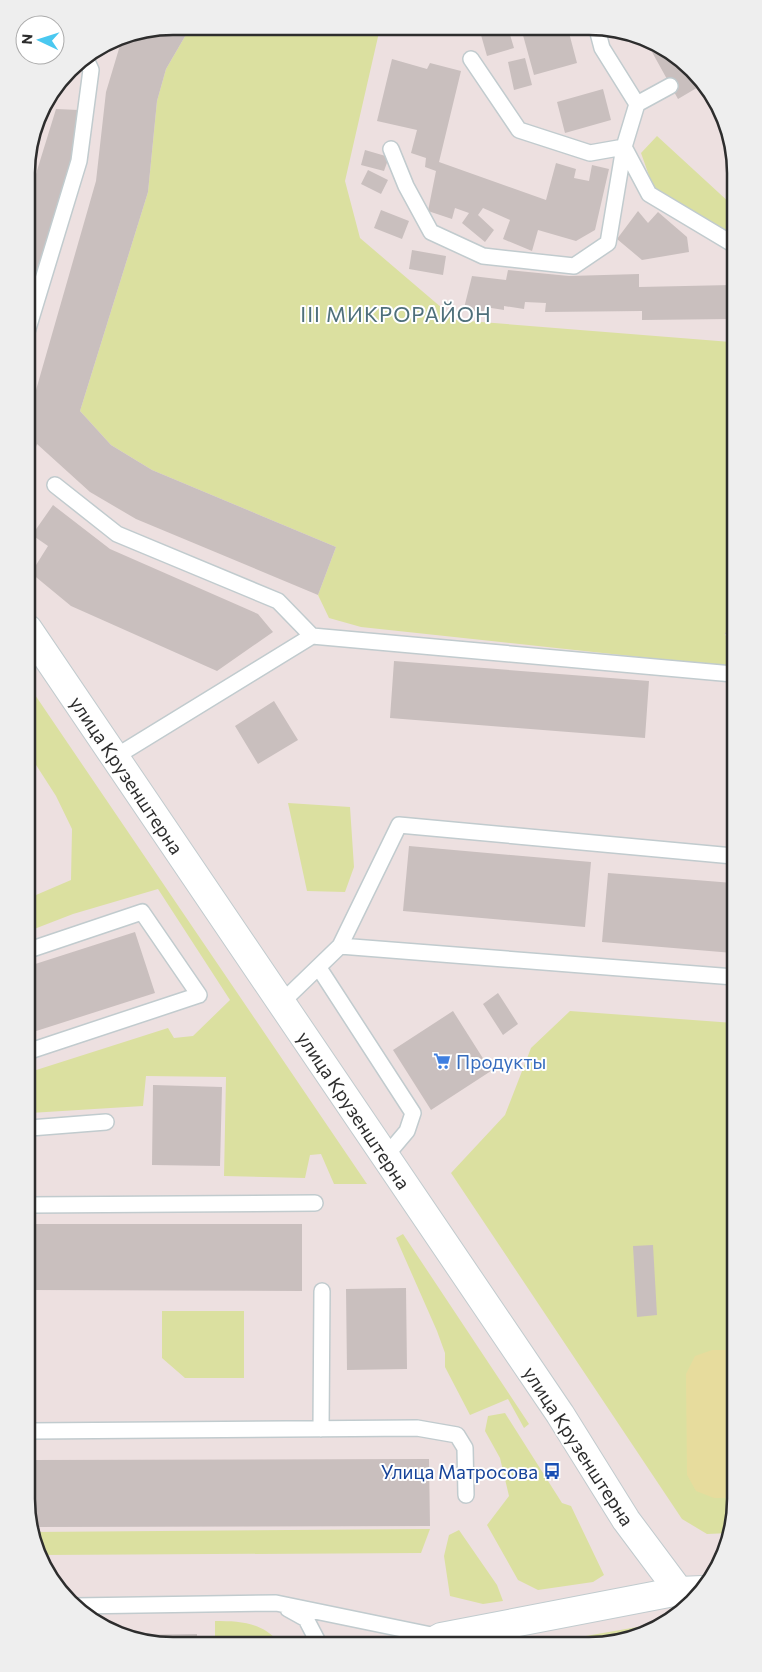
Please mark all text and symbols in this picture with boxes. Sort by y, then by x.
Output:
north arrow [15,15,65,65]
text: N [18,33,35,45]
district label: III МИКРОРАЙОН [300,301,492,326]
street label: улица Крузенштерна [66,692,188,858]
street label: улица Крузенштерна [293,1027,415,1193]
place label: Продукты [456,1050,546,1073]
supermarket icon: Продукты [432,1051,452,1071]
street label: улица Крузенштерна [519,1362,639,1530]
place label: Улица Матросова [381,1460,538,1483]
bus stop icon: Улица Матросова [542,1461,562,1481]

